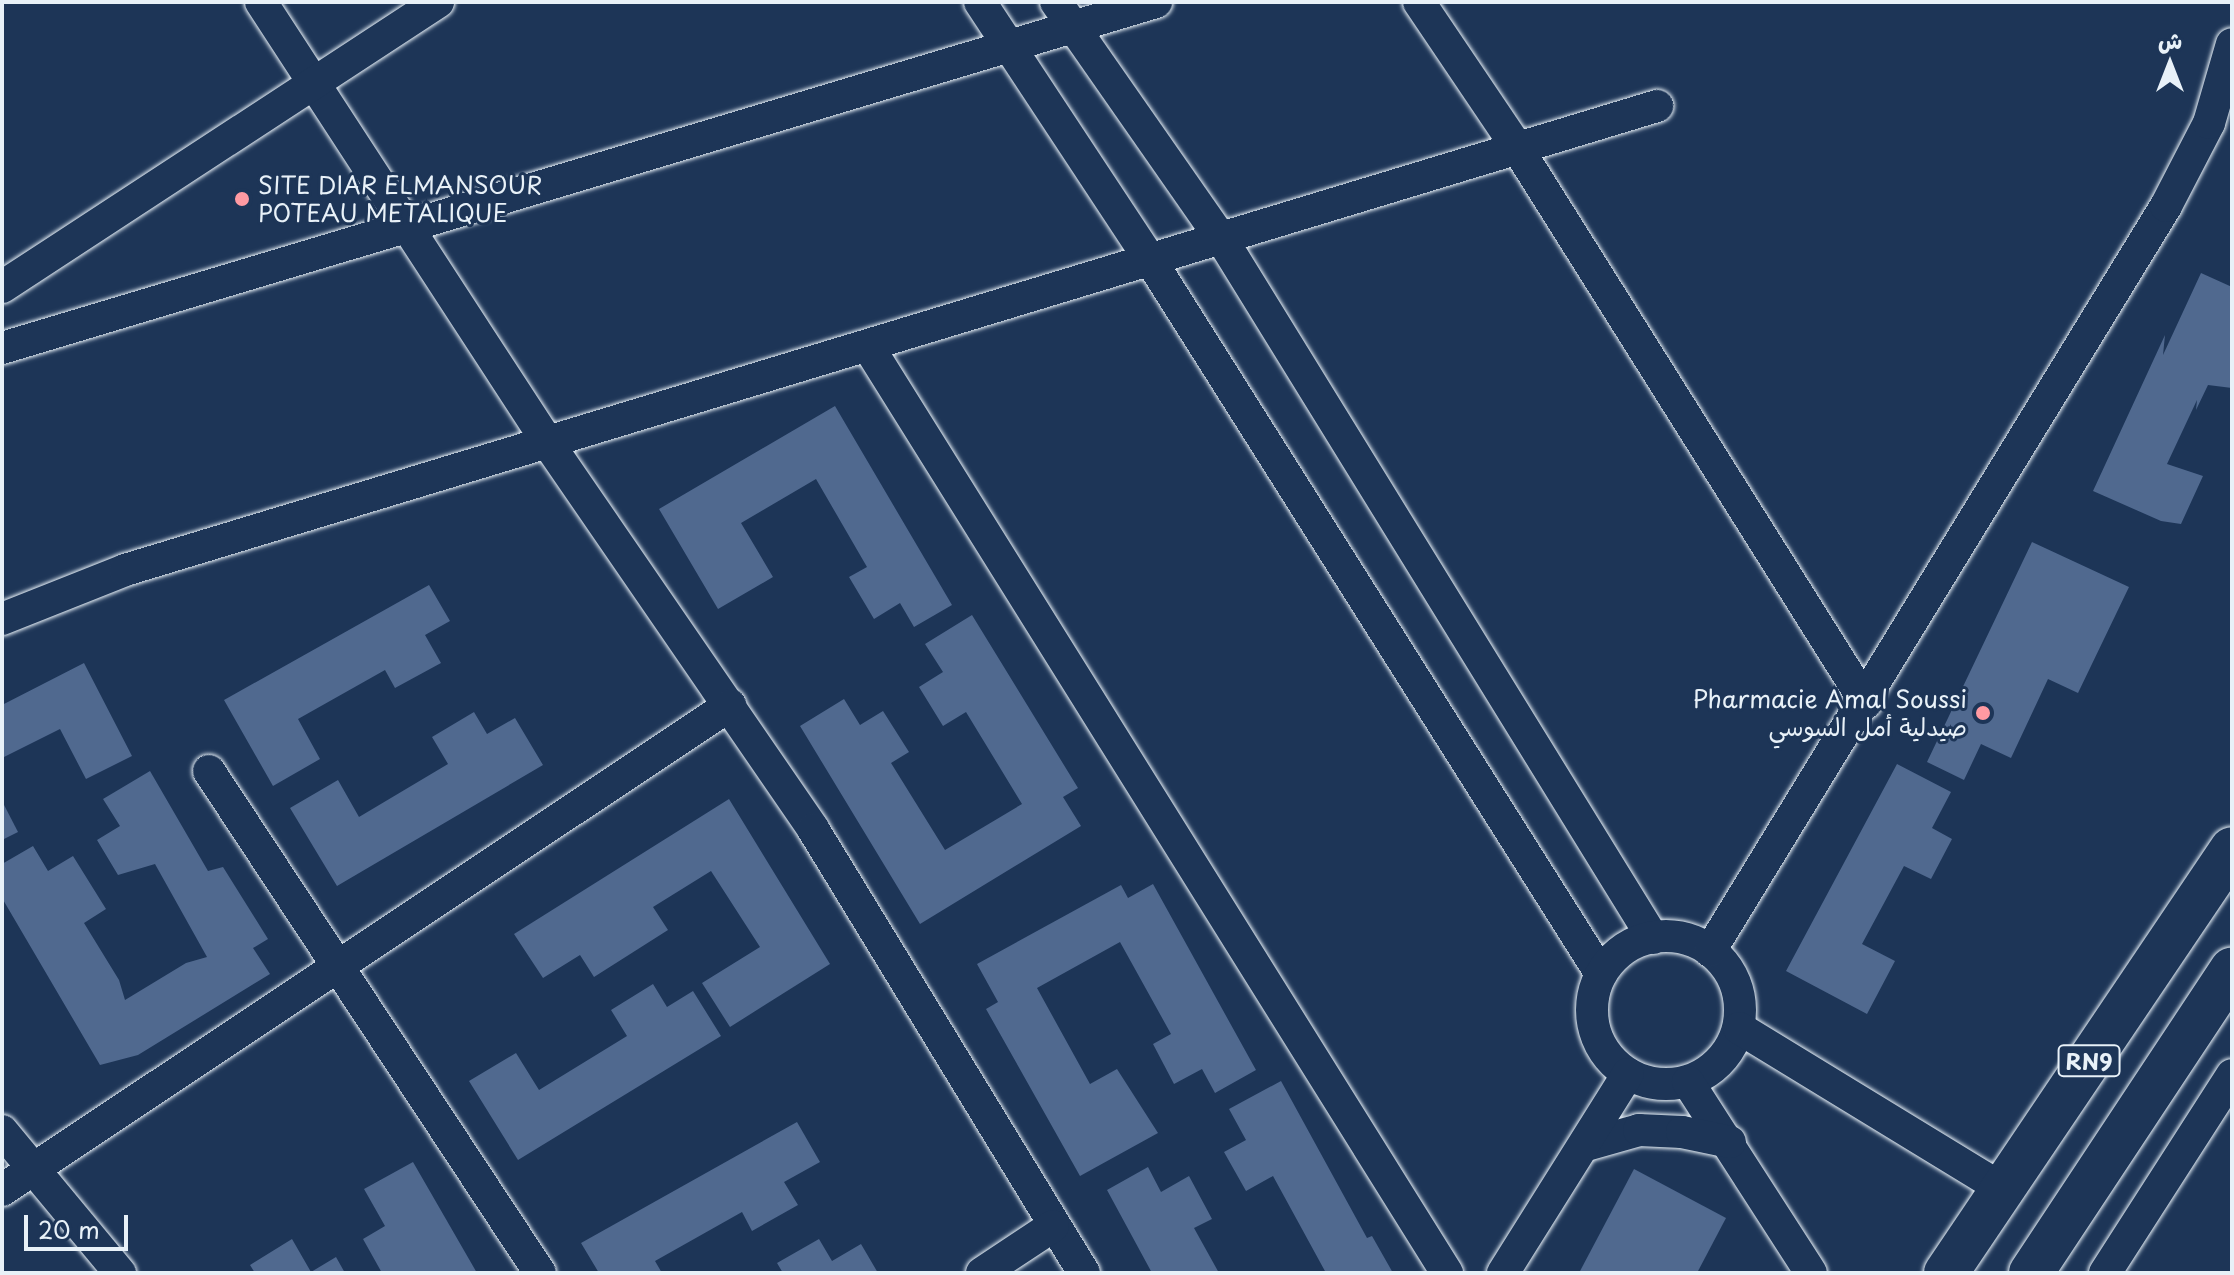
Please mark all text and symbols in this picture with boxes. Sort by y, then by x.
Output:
text: ش [2158,23,2182,56]
north arrow [2130,24,2210,104]
place label: SITE DIAR ELMANSOUR POTEAU METALIQUE [258,171,548,227]
marker: SITE DIAR ELMANSOUR POTEAU METALIQUE [233,190,251,208]
place label: Pharmacie Amal Soussi صيدلية أمل السوسي [1692,685,1967,741]
marker: Pharmacie Amal Soussi صيدلية أمل السوسي [1974,704,1992,722]
road number: RN9 [2057,1043,2121,1079]
scale bar [28,1199,132,1249]
text: 20 m [38,1211,100,1247]

